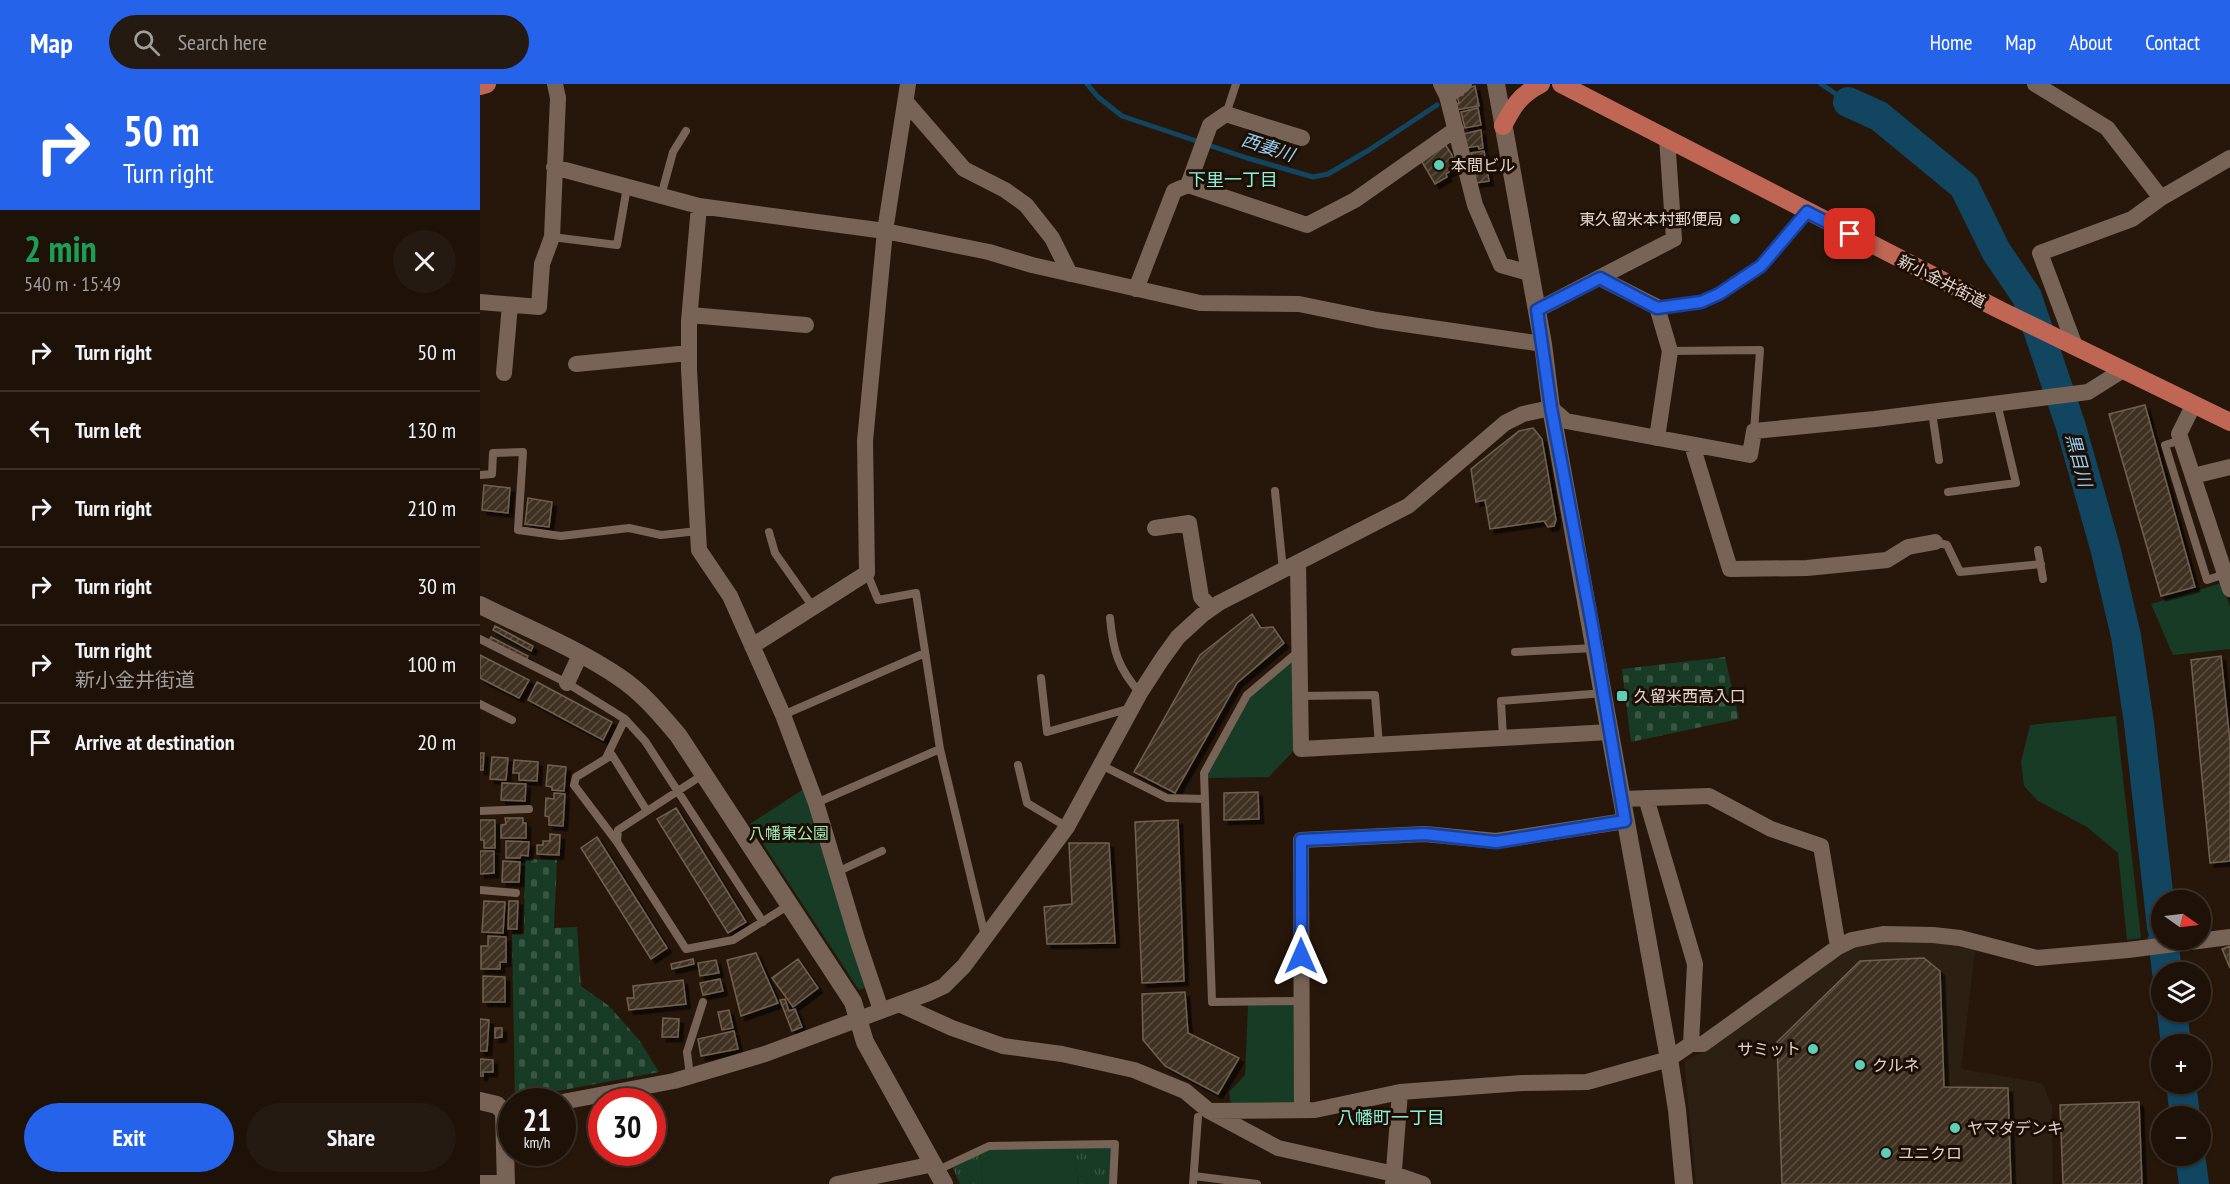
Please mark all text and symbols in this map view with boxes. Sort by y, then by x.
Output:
search box [109,15,529,69]
text: Map [30,24,73,61]
icon: search [130,26,163,59]
text: Search here [178,28,267,56]
text: Home [1930,29,1972,56]
text: Map [2005,29,2036,56]
text: About [2069,29,2112,56]
text: Contact [2145,29,2200,56]
text: 50 m [123,103,200,158]
icon: right [24,108,102,186]
water label: 西妻川 [1239,128,1299,167]
place label: 本間ビル [1451,155,1515,175]
text: Turn right [123,156,214,190]
marker: 本間ビル [1432,158,1446,172]
district label: 下里一丁目 [1188,168,1278,191]
pin [1824,208,1875,259]
place label: 東久留米本村郵便局 [1579,209,1723,229]
marker: 東久留米本村郵便局 [1728,212,1742,226]
icon: arrive [1833,217,1866,250]
text: 2 min [24,225,97,272]
button: close [393,230,456,293]
street label: 新小金井街道 [1895,250,1989,312]
text: 540 m · 15:49 [24,271,121,297]
icon: right [24,336,57,369]
text: Turn right [75,338,152,366]
text: 50 m [417,338,456,366]
icon: left [24,414,57,447]
text: Turn left [75,416,141,444]
text: 130 m [407,416,456,444]
water label: 黒目川 [2061,431,2098,491]
icon: right [24,492,57,525]
text: Turn right [75,494,152,522]
text: 210 m [407,494,456,522]
icon: right [24,570,57,603]
text: Turn right [75,572,152,600]
text: 30 m [417,572,456,600]
text: Turn right [75,636,152,664]
icon: right [24,648,57,681]
text: 100 m [407,650,456,678]
text: 新小金井街道 [75,667,195,693]
place label: 久留米西高入口 [1634,686,1746,706]
marker: 久留米西高入口 [1615,689,1629,703]
icon: arrive [24,726,57,759]
text: Arrive at destination [75,728,235,756]
text: 20 m [417,728,456,756]
park label: 八幡東公園 [749,823,829,843]
north arrow [2151,890,2211,950]
map controls [2151,890,2211,1166]
position arrow [1269,924,1333,988]
button: layers [2151,962,2211,1022]
button: + [2151,1034,2211,1094]
place label: サミット [1737,1039,1801,1059]
marker: サミット [1806,1042,1820,1056]
place label: クルネ [1872,1055,1920,1075]
marker: クルネ [1853,1058,1867,1072]
speed limit sign: 30 [588,1088,666,1166]
text: 21 [523,1100,551,1139]
button: Exit [24,1103,234,1172]
button: Share [246,1103,456,1172]
district label: 八幡町一丁目 [1337,1106,1445,1129]
button: − [2151,1106,2211,1166]
place label: ヤマダデンキ [1967,1118,2063,1138]
marker: ヤマダデンキ [1948,1121,1962,1135]
text: km/h [524,1133,550,1152]
place label: ユニクロ [1898,1143,1962,1163]
marker: ユニクロ [1879,1146,1893,1160]

